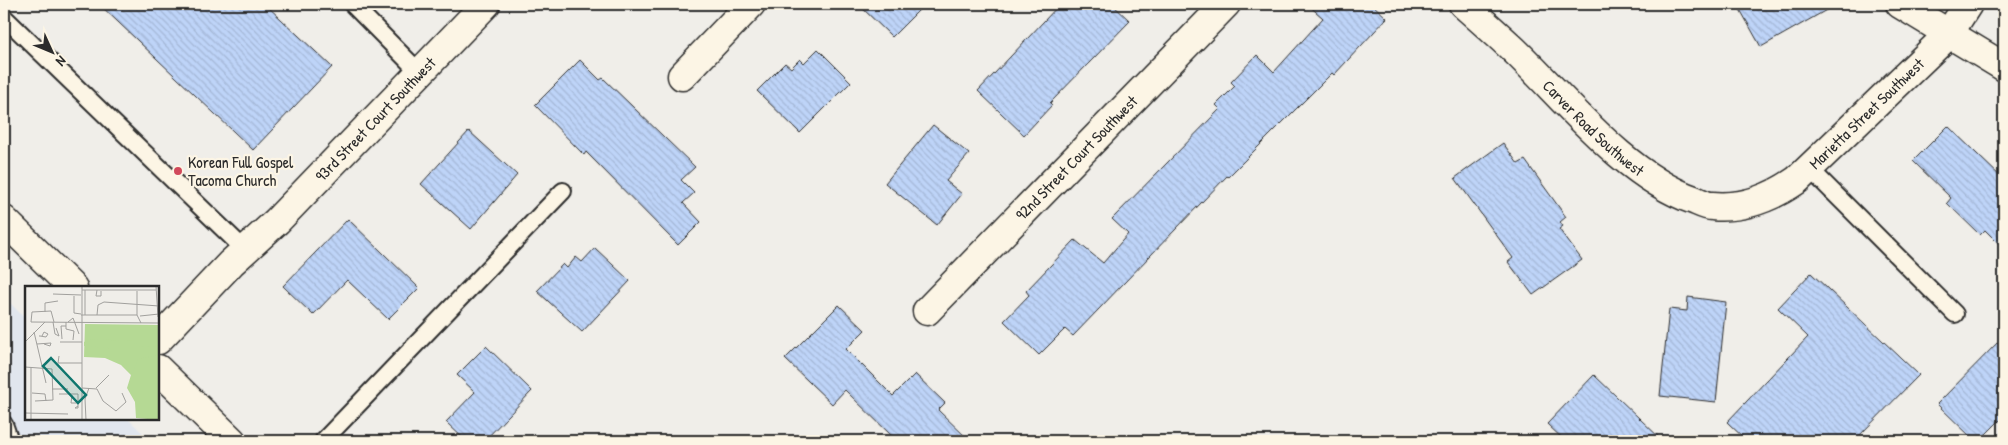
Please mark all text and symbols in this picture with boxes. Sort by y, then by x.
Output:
north arrow [28,28,78,78]
text: N [52,52,71,71]
street label: 93rd Street Court Southwest [310,52,441,186]
street label: Marietta Street Southwest [1804,53,1929,174]
street label: Carver Road Southwest [1538,75,1649,181]
street label: 92nd Street Court Southwest [1010,90,1143,225]
place label: Korean Full Gospel Tacoma Church [188,151,294,191]
marker: Korean Full Gospel Tacoma Church [172,165,184,177]
inset map [25,286,159,420]

